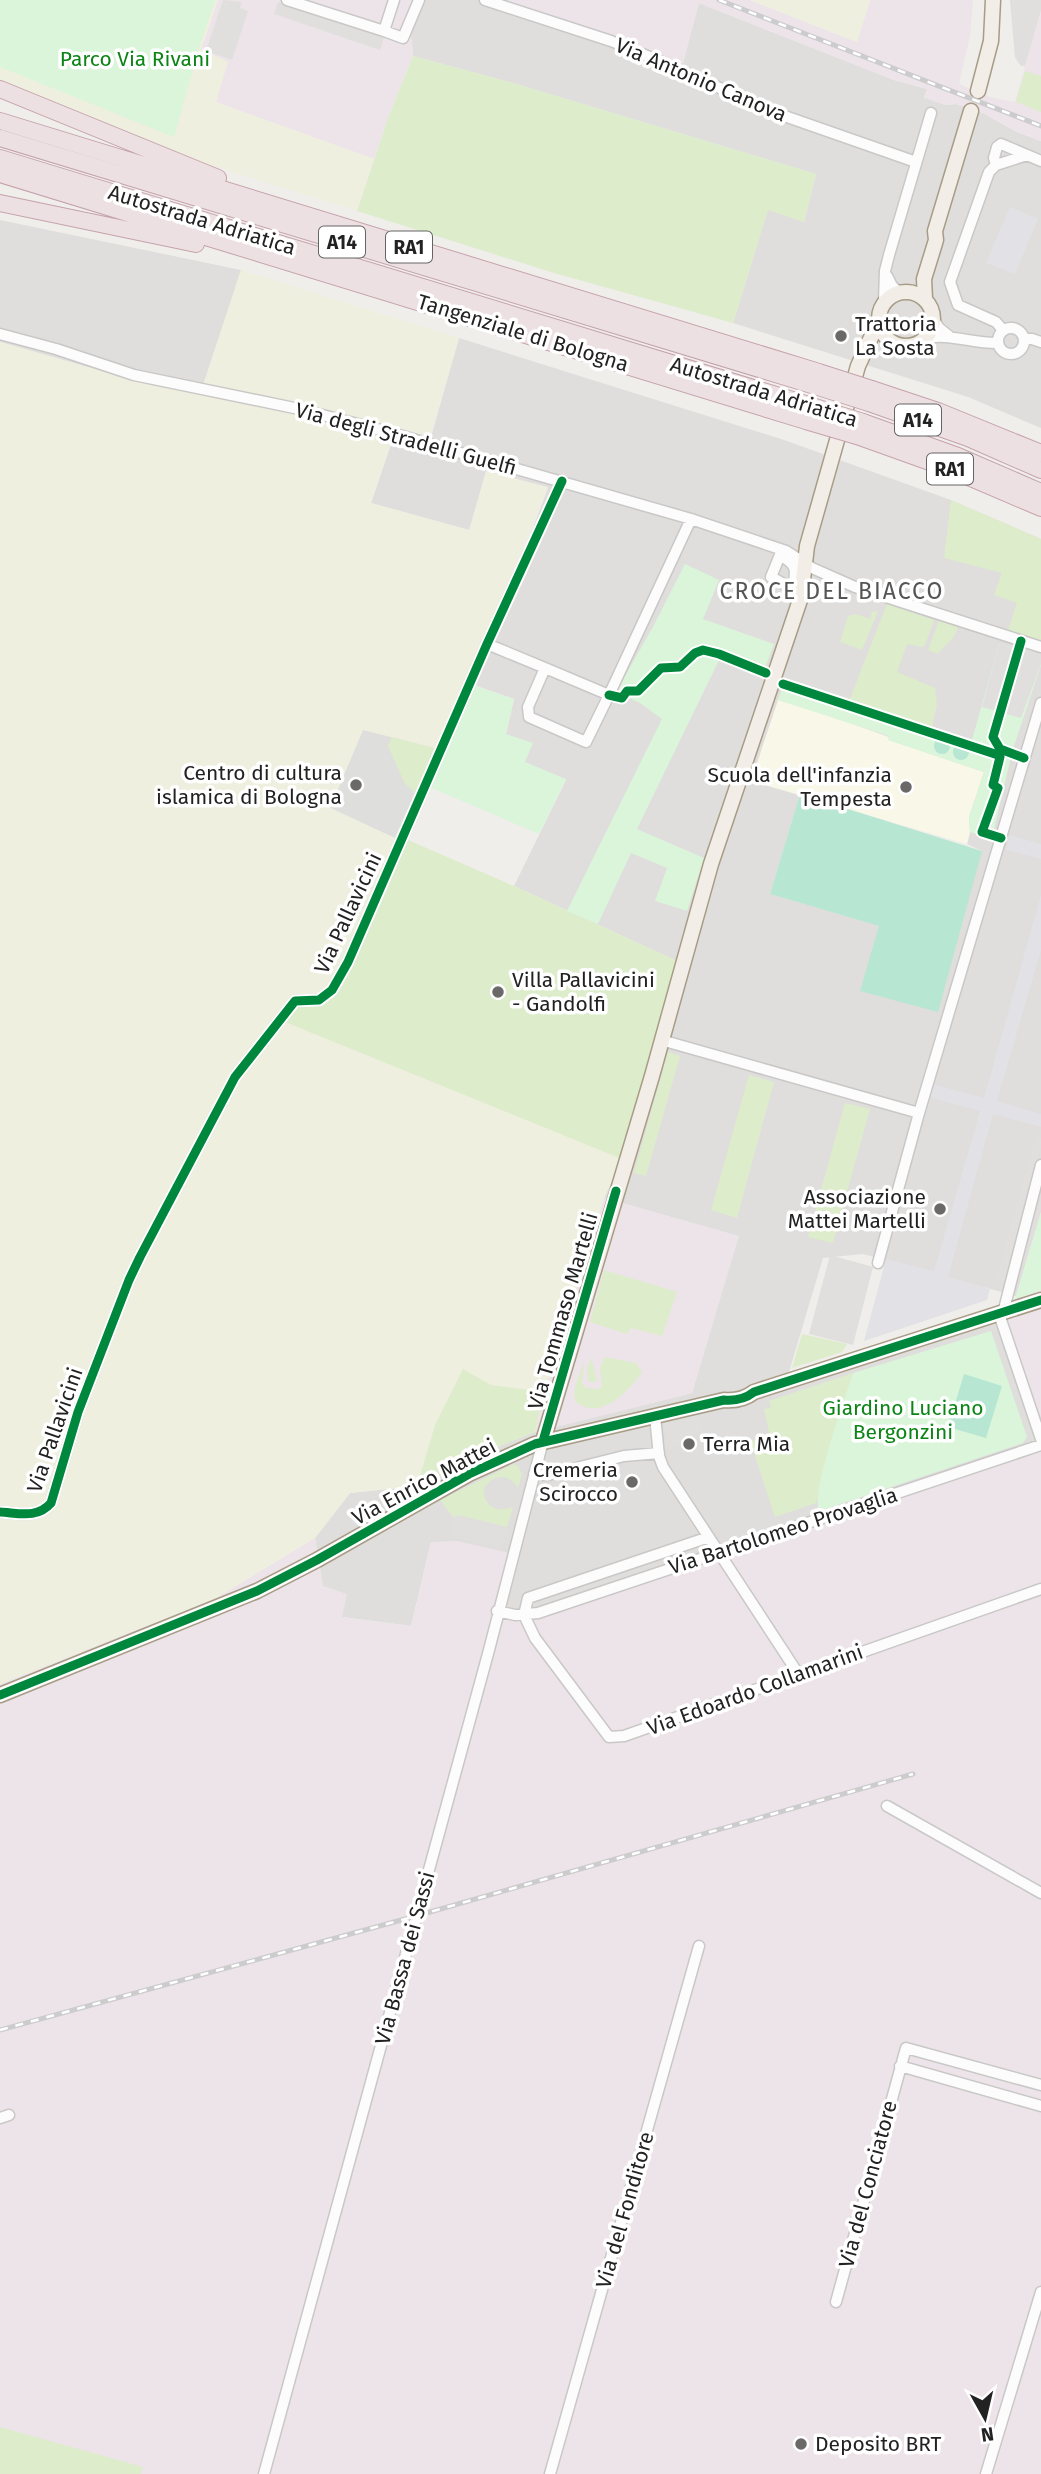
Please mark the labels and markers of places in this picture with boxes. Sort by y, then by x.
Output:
place label: Trattoria La Sosta [855,311,937,361]
marker: Trattoria La Sosta [833,328,849,344]
place label: Centro di cultura islamica di Bologna [156,760,342,810]
place label: Scuola dell'infanzia Tempesta [708,762,892,812]
marker: Centro di cultura islamica di Bologna [348,777,364,793]
marker: Scuola dell'infanzia Tempesta [898,779,914,795]
place label: Villa Pallavicini - Gandolfi [512,967,655,1017]
marker: Villa Pallavicini - Gandolfi [490,984,506,1000]
place label: Associazione Mattei Martelli [788,1184,926,1234]
marker: Associazione Mattei Martelli [932,1201,948,1217]
place label: Terra Mia [703,1431,790,1457]
marker: Terra Mia [681,1436,697,1452]
place label: Cremeria Scirocco [533,1457,618,1507]
marker: Cremeria Scirocco [624,1474,640,1490]
place label: Deposito BRT [815,2431,942,2457]
marker: Deposito BRT [793,2436,809,2452]

